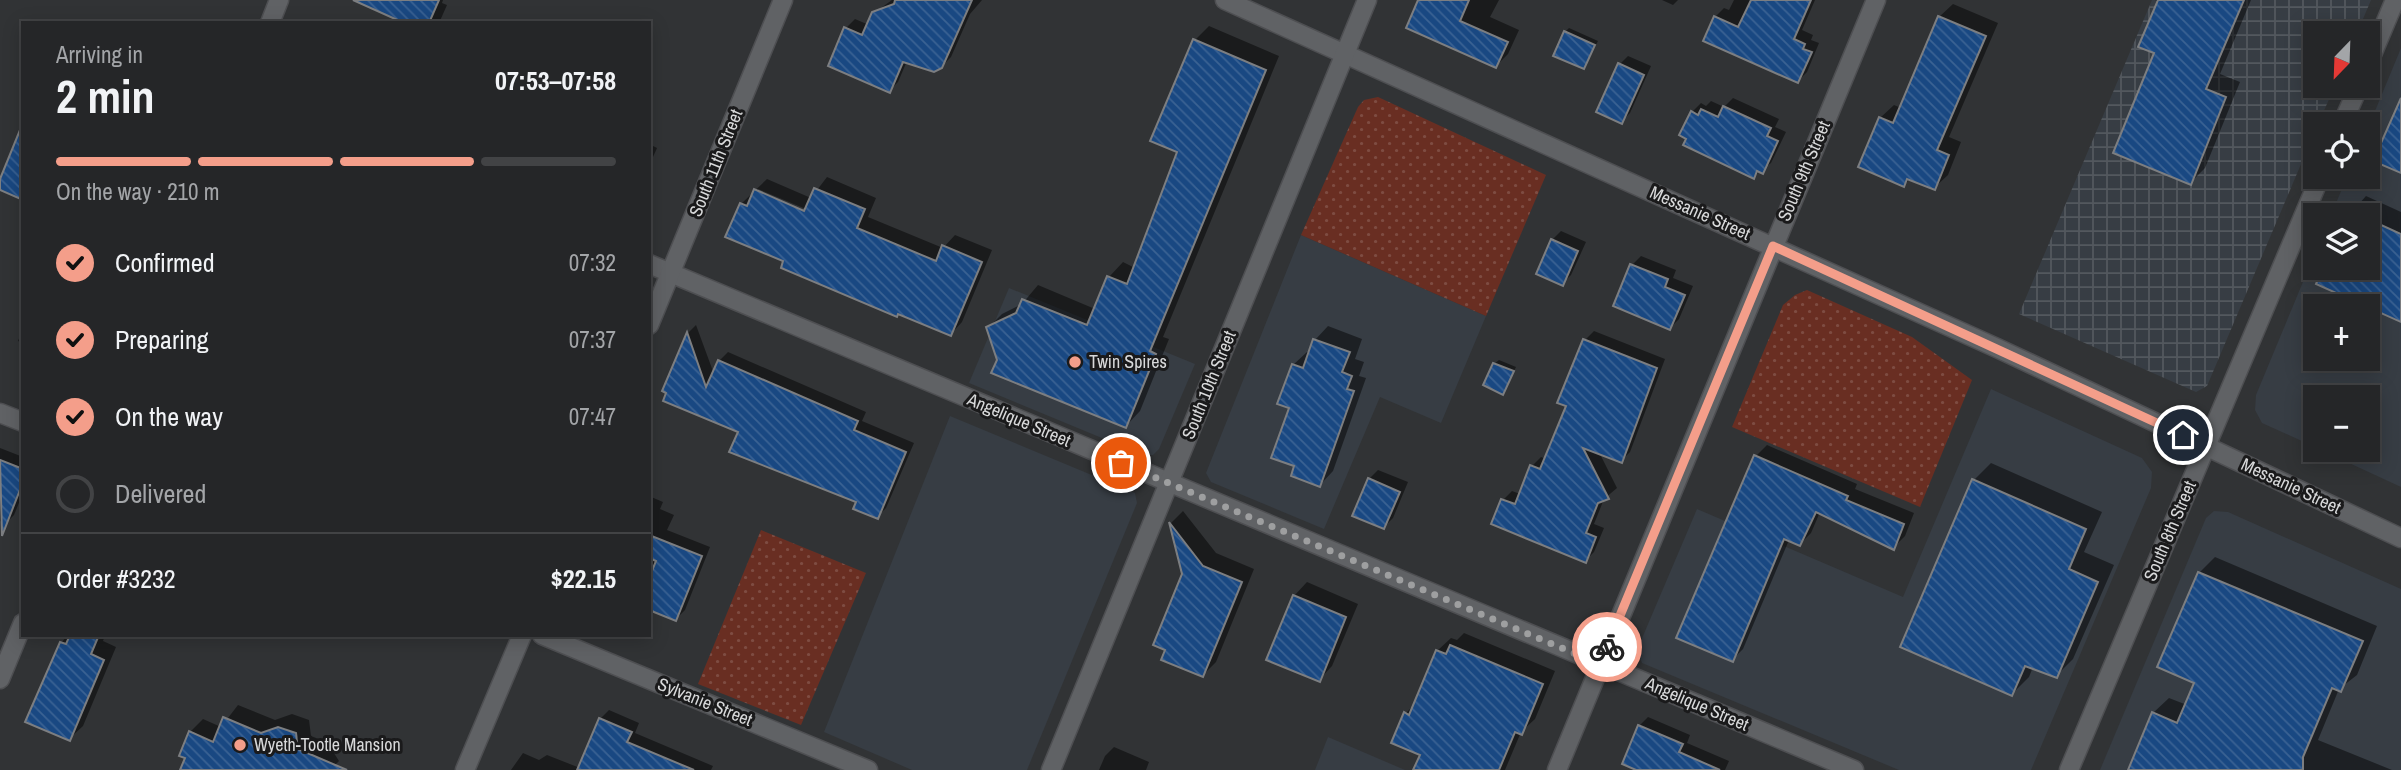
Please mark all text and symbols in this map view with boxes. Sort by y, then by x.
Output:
north arrow [2303,21,2380,98]
map controls [2303,21,2380,462]
text: Arriving in [56,39,143,70]
text: 07:53–07:58 [495,63,616,98]
text: 2 min [56,65,155,127]
street label: South 11th Street [683,105,748,220]
button: locate [2303,112,2380,189]
street label: South 9th Street [1771,117,1836,225]
text: On the way · 210 m [56,176,220,207]
street label: Messanie Street [1646,179,1754,246]
button: layers [2303,203,2380,280]
icon: check [56,244,94,282]
text: Confirmed [115,245,215,280]
text: 07:32 [569,247,616,278]
button: + [2303,294,2380,371]
icon: check [56,321,94,359]
text: Preparing [115,322,209,357]
text: 07:37 [569,324,616,355]
street label: South 10th Street [1175,327,1242,443]
place label: Twin Spires [1089,349,1167,374]
marker: Twin Spires [1067,354,1083,370]
button: − [2303,385,2380,462]
street label: Angelique Street [963,386,1075,453]
icon: check [56,398,94,436]
text: On the way [115,399,223,434]
text: 07:47 [569,401,616,432]
pin [2153,405,2213,465]
icon: home [2164,416,2202,454]
pin [1091,433,1151,493]
icon: bag [1102,444,1140,482]
street label: Messanie Street [2237,452,2345,520]
text: Delivered [115,476,206,511]
street label: South 8th Street [2137,477,2202,585]
text: Order #3232 [56,561,176,596]
text: $22.15 [551,561,616,596]
courier [1572,612,1642,682]
icon: bike [1588,628,1626,666]
street label: Angelique Street [1641,670,1753,737]
street label: Sylvanie Street [654,671,756,732]
place label: Wyeth-Tootle Mansion [254,732,401,757]
marker: Wyeth-Tootle Mansion [232,737,248,753]

